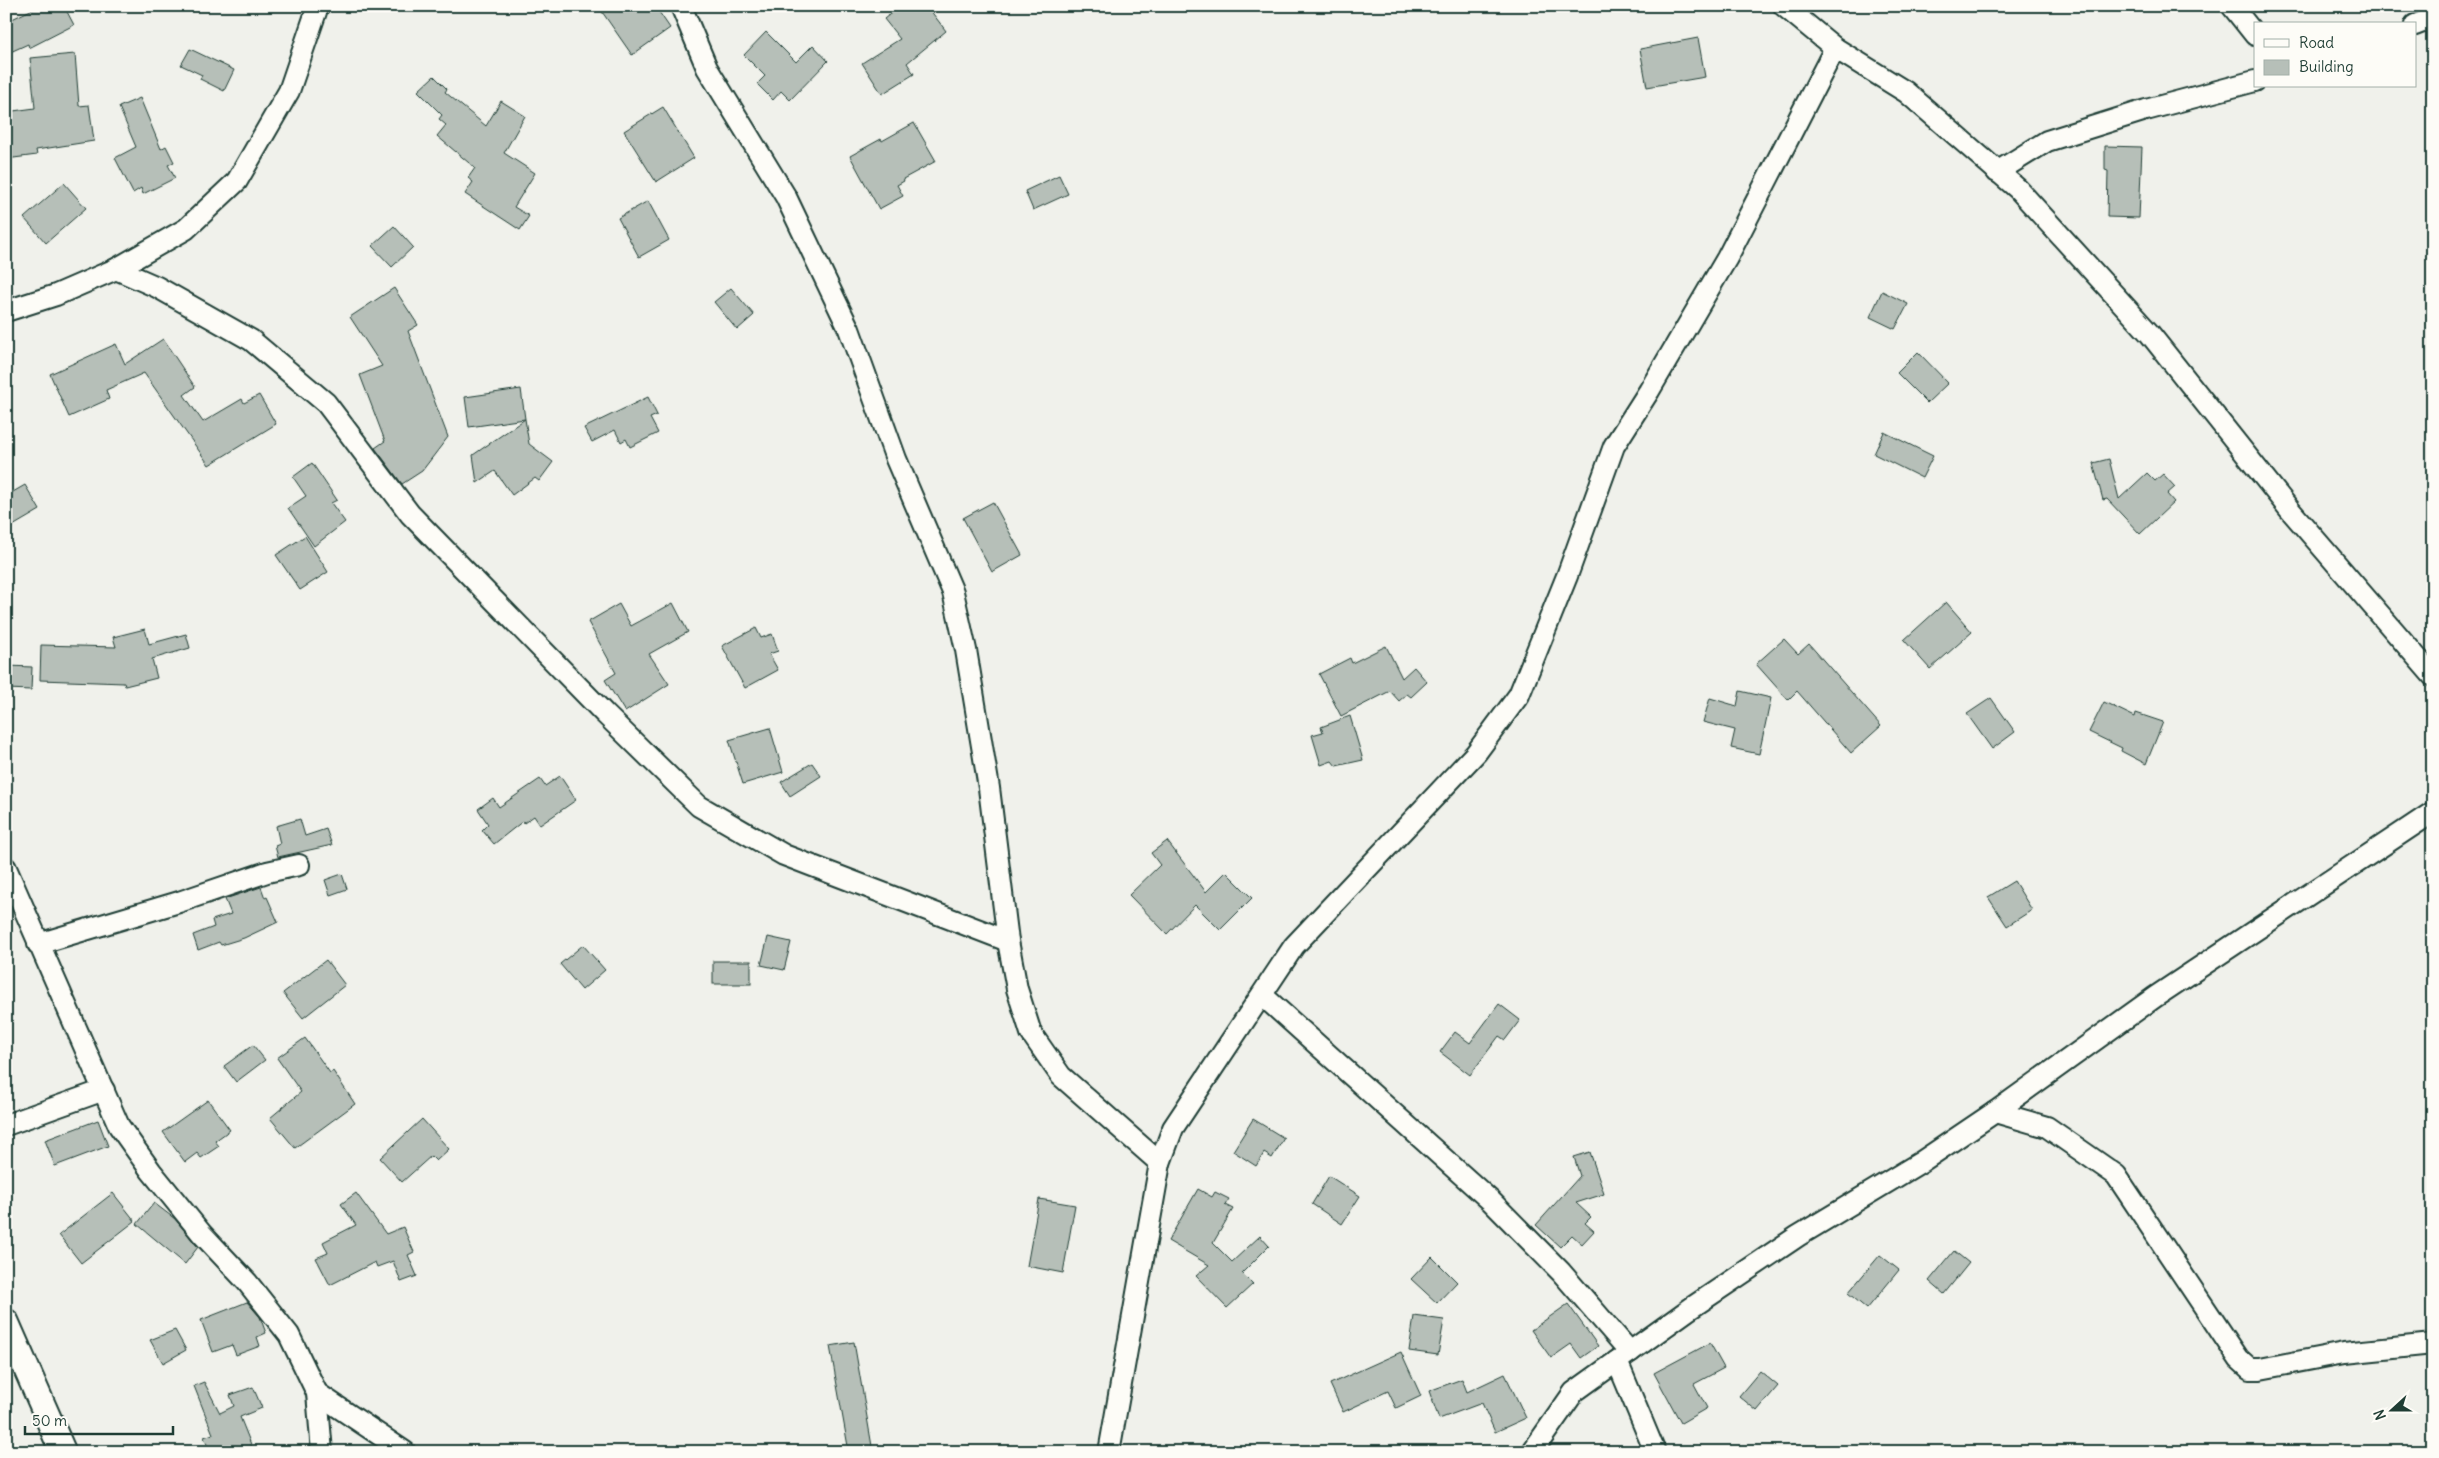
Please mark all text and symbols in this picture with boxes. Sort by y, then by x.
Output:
legend [2254,22,2416,88]
text: Road [2299,33,2334,52]
text: Building [2299,57,2354,76]
north arrow [2366,1386,2416,1436]
scale bar [25,1403,172,1435]
text: N [2370,1407,2390,1422]
text: 50 m [32,1411,67,1430]

